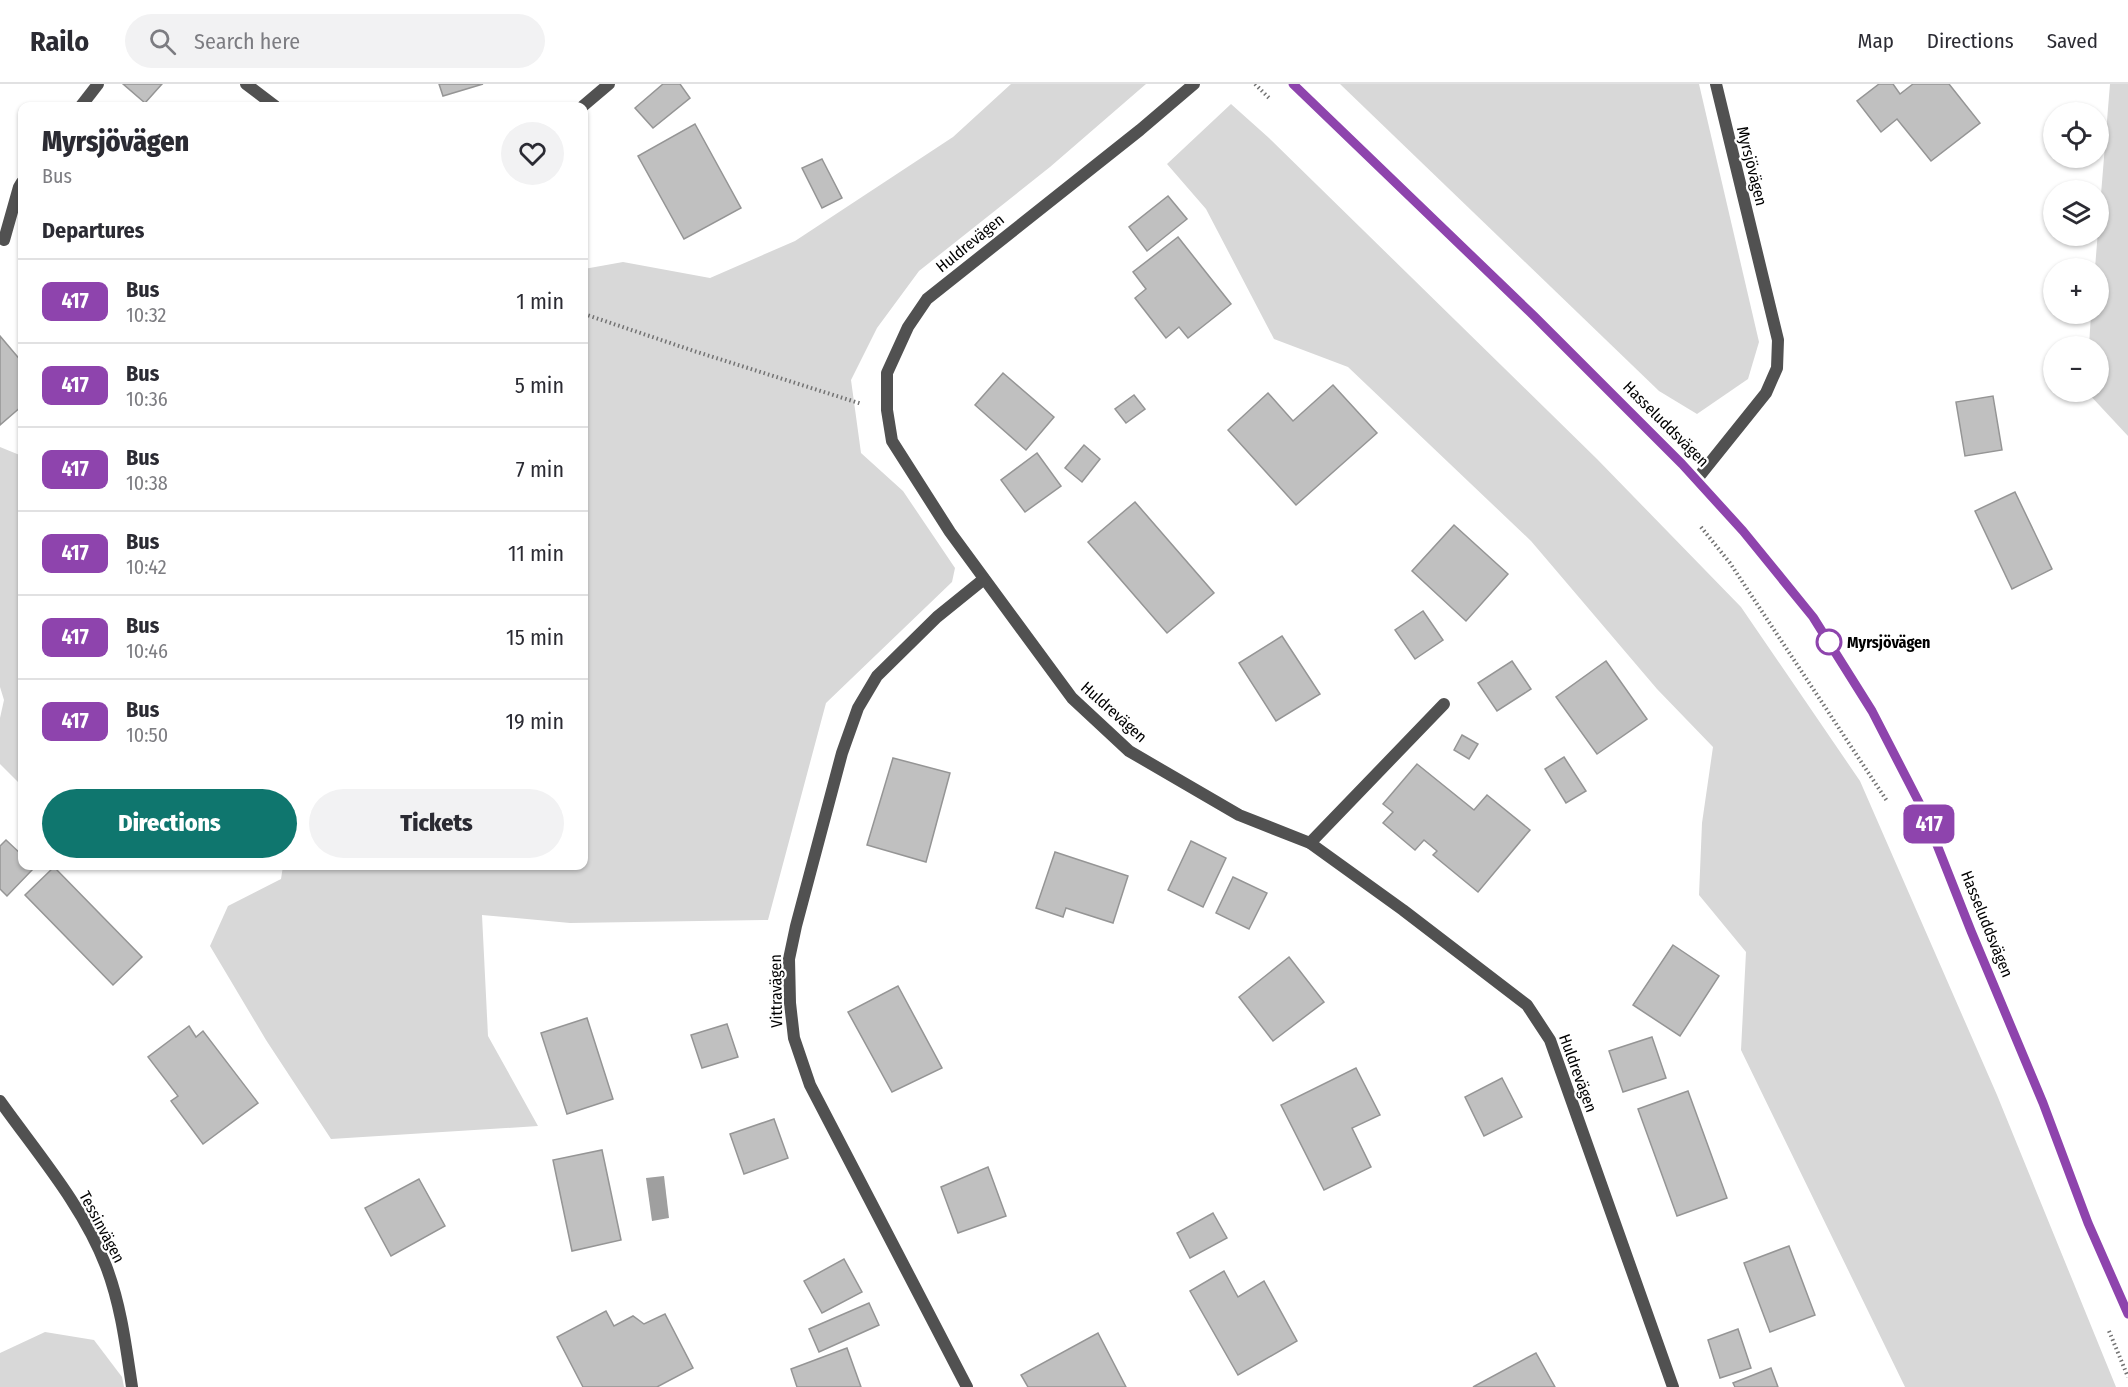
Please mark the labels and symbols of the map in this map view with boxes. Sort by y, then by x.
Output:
street label: Myrsjövägen [1733,124,1771,208]
street label: Huldrevägen [932,210,1008,276]
street label: Hasseluddsvägen [1619,377,1713,471]
marker: Myrsjövägen [1816,629,1842,655]
place label: Myrsjövägen [1847,633,1931,652]
street label: Huldrevägen [1077,678,1151,746]
line badge: 417 [1894,804,1964,844]
street label: Hasseluddsvägen [1957,868,2017,980]
street label: Vittravägen [766,954,786,1028]
street label: Huldrevägen [1555,1031,1601,1115]
street label: Tessinvägen [75,1188,129,1266]

